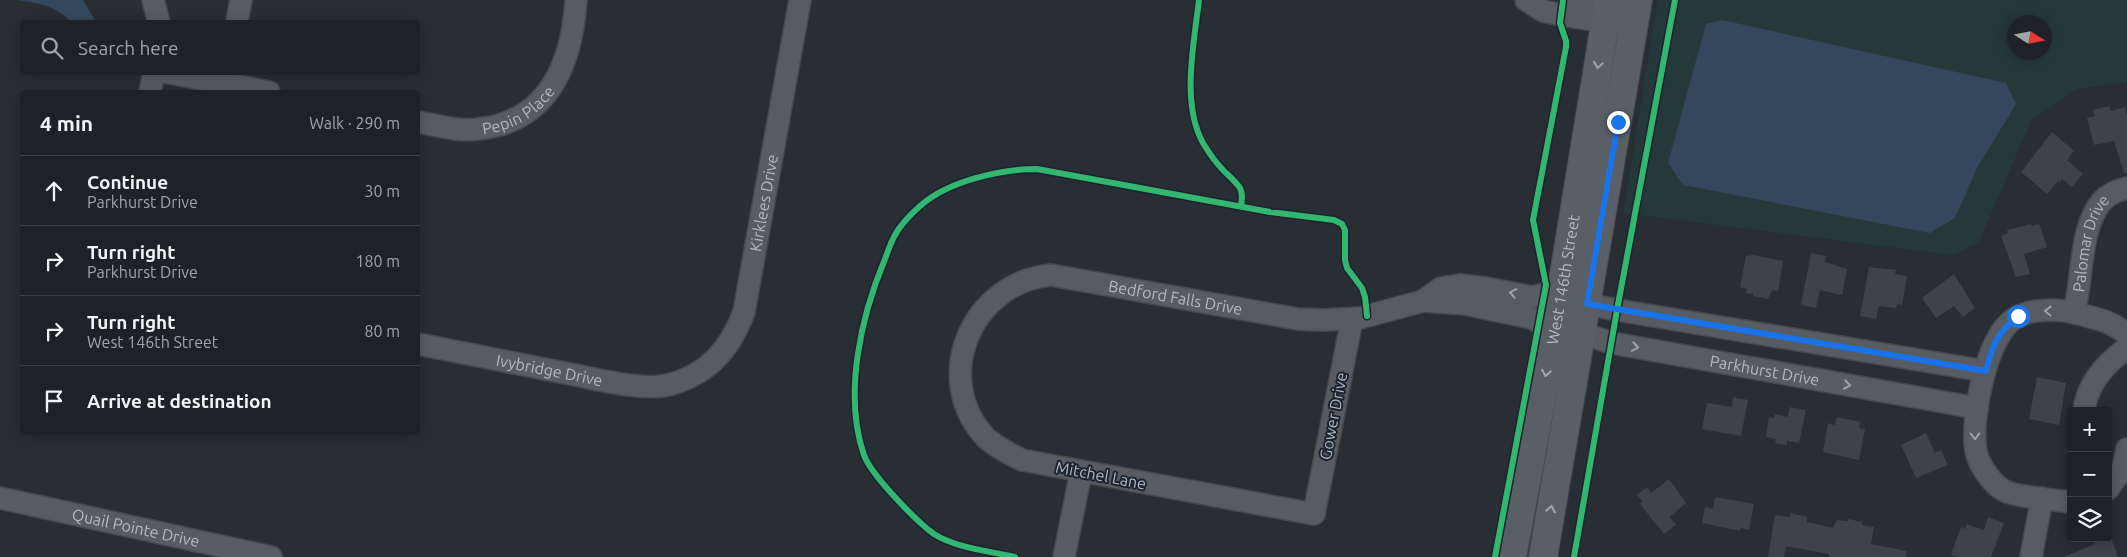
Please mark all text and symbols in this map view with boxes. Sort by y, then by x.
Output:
north arrow [2007,15,2052,60]
search box [20,20,420,75]
icon: search [38,34,66,62]
text: Search here [78,37,178,59]
one-way arrow [1593,61,1603,70]
street label: Pepin Place [481,82,558,137]
text: 4 min [40,111,93,135]
route end [1607,111,1630,134]
text: Walk · 290 m [309,114,400,132]
street label: Kirklees Drive [746,153,781,253]
text: Continue [87,171,168,193]
icon: ahead [40,177,68,205]
text: 30 m [364,182,400,200]
street label: Palomar Drive [2069,191,2113,293]
text: Parkhurst Drive [87,193,198,211]
street label: West 146th Street [1543,213,1583,346]
text: Turn right [87,241,175,263]
icon: right [40,247,68,275]
text: 180 m [355,252,400,270]
text: Parkhurst Drive [87,263,198,281]
street label: Bedford Falls Drive [1107,276,1244,318]
one-way arrow [1508,288,1517,299]
route start [2007,305,2030,328]
one-way arrow [2044,306,2052,316]
text: Turn right [87,311,175,333]
icon: right [40,317,68,345]
text: 80 m [364,322,400,340]
text: West 146th Street [87,333,218,351]
one-way arrow [1631,342,1640,352]
street label: Ivybridge Drive [495,351,604,389]
street label: Parkhurst Drive [1708,352,1821,389]
one-way arrow [1542,368,1552,377]
street label: Gower Drive [1316,371,1350,461]
one-way arrow [1843,379,1852,389]
icon: arrive [40,387,68,415]
text: Arrive at destination [87,390,272,412]
map controls [2067,407,2112,542]
button: + [2067,407,2112,452]
one-way arrow [1970,433,1980,441]
button: − [2067,452,2112,497]
street label: Mitchel Lane [1054,457,1148,493]
button: layers [2067,497,2112,542]
street label: Quail Pointe Drive [70,505,201,550]
one-way arrow [1545,505,1555,513]

